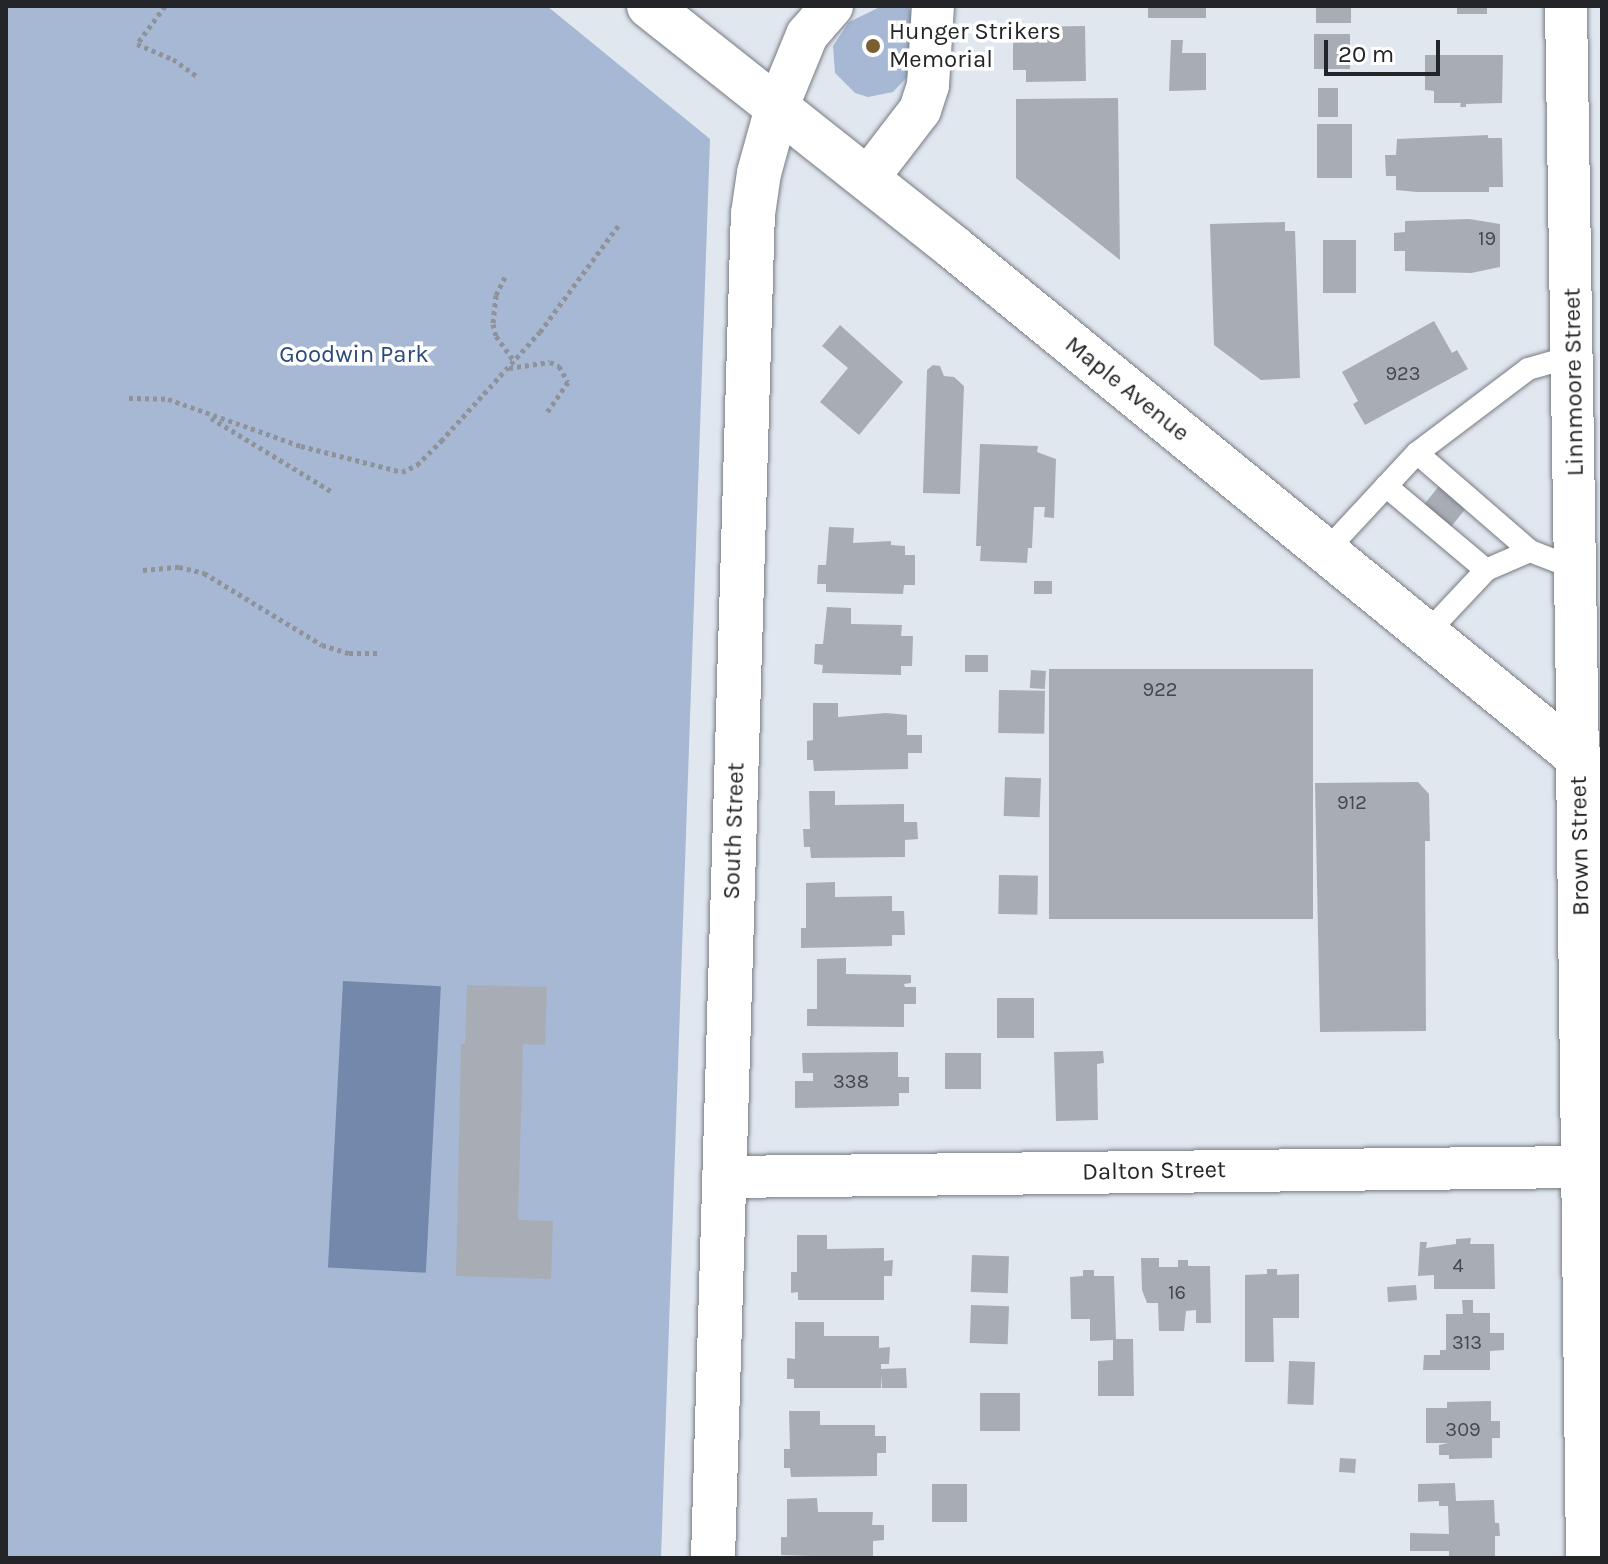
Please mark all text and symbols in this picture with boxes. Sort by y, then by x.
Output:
place label: Hunger Strikers Memorial [889,18,1061,74]
scale bar [1328,24,1444,74]
marker: Hunger Strikers Memorial [864,37,882,55]
text: 20 m [1338,40,1394,68]
house number: 19 [1478,226,1496,250]
street label: Linnmoore Street [1558,287,1590,477]
street label: Maple Avenue [1059,330,1195,448]
park label: Goodwin Park [279,341,429,369]
house number: 923 [1386,361,1420,385]
house number: 922 [1143,677,1177,701]
street label: South Street [717,762,751,900]
street label: Brown Street [1564,776,1596,916]
house number: 912 [1337,790,1367,814]
house number: 338 [833,1069,869,1093]
street label: Dalton Street [1082,1155,1226,1187]
house number: 4 [1452,1253,1464,1277]
house number: 16 [1168,1280,1186,1304]
house number: 313 [1452,1330,1482,1354]
house number: 309 [1445,1417,1481,1441]

